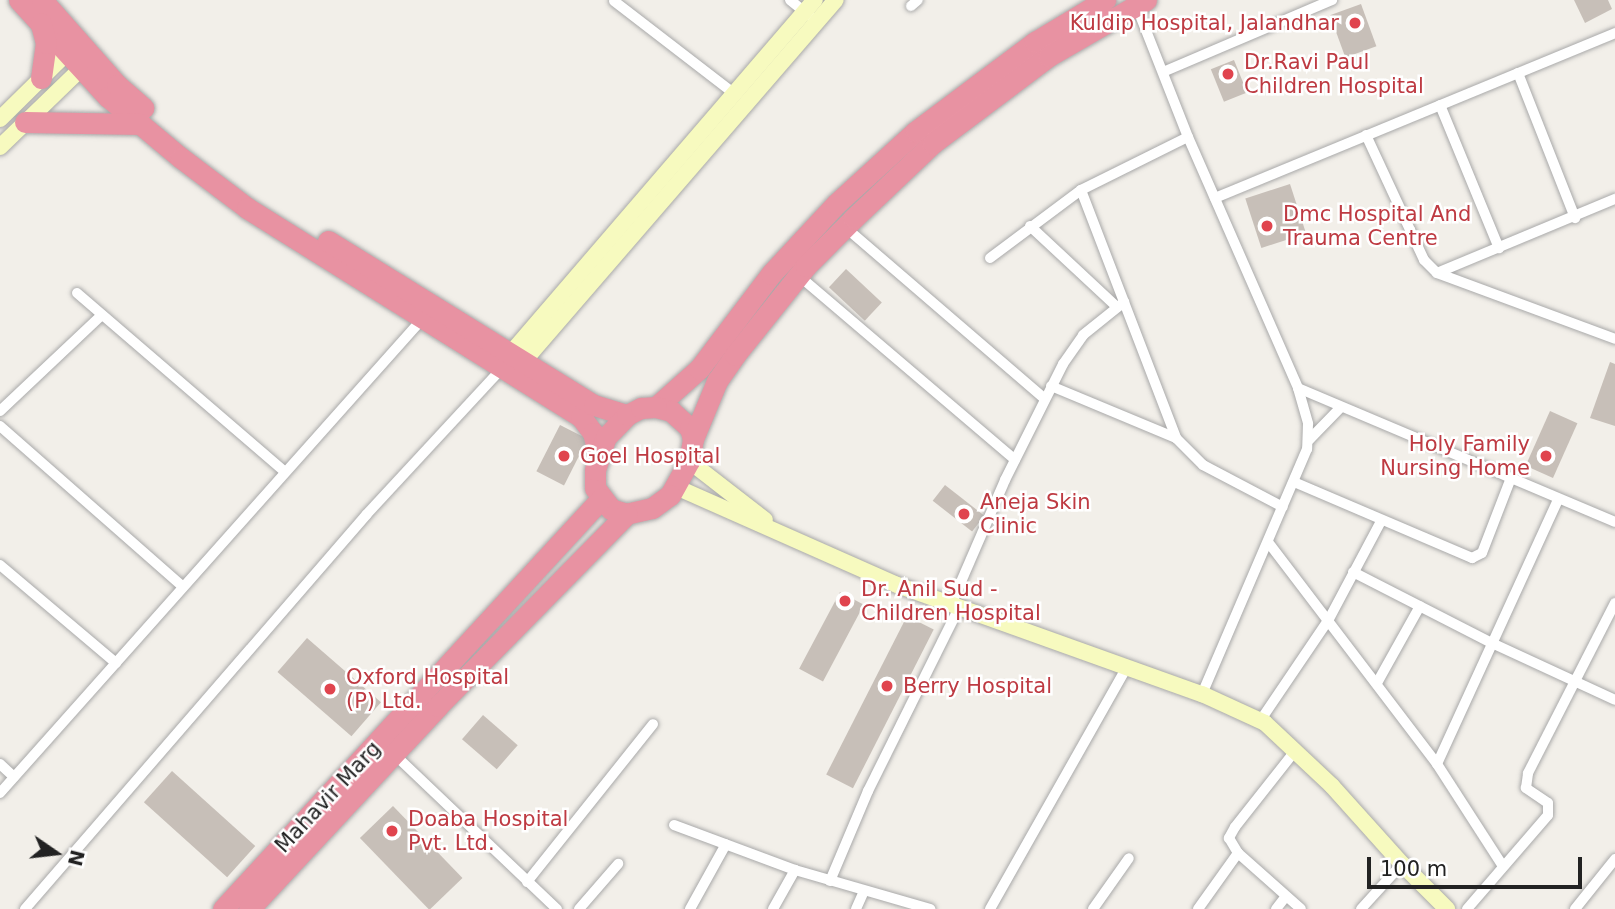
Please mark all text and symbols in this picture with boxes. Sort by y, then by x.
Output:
place label: Kuldip Hospital, Jalandhar [1070,10,1339,36]
marker: Kuldip Hospital, Jalandhar [1345,13,1365,33]
place label: Dr.Ravi Paul Children Hospital [1244,49,1424,99]
marker: Dr.Ravi Paul Children Hospital [1218,64,1238,84]
place label: Dmc Hospital And Trauma Centre [1283,201,1471,251]
marker: Dmc Hospital And Trauma Centre [1257,216,1277,236]
place label: Holy Family Nursing Home [1380,431,1530,481]
place label: Goel Hospital [580,443,720,469]
marker: Goel Hospital [554,446,574,466]
marker: Holy Family Nursing Home [1536,446,1556,466]
place label: Aneja Skin Clinic [980,489,1091,539]
marker: Aneja Skin Clinic [954,504,974,524]
place label: Dr. Anil Sud - Children Hospital [861,576,1041,626]
marker: Dr. Anil Sud - Children Hospital [835,591,855,611]
place label: Oxford Hospital (P) Ltd. [346,664,509,714]
place label: Berry Hospital [903,673,1052,699]
marker: Berry Hospital [877,676,897,696]
marker: Oxford Hospital (P) Ltd. [320,679,340,699]
street label: Mahavir Marg [270,736,386,858]
place label: Doaba Hospital Pvt. Ltd. [408,806,568,856]
north arrow [21,818,91,888]
marker: Doaba Hospital Pvt. Ltd. [382,821,402,841]
scale bar [1370,842,1585,886]
text: N [64,848,89,868]
text: 100 m [1380,857,1447,881]

